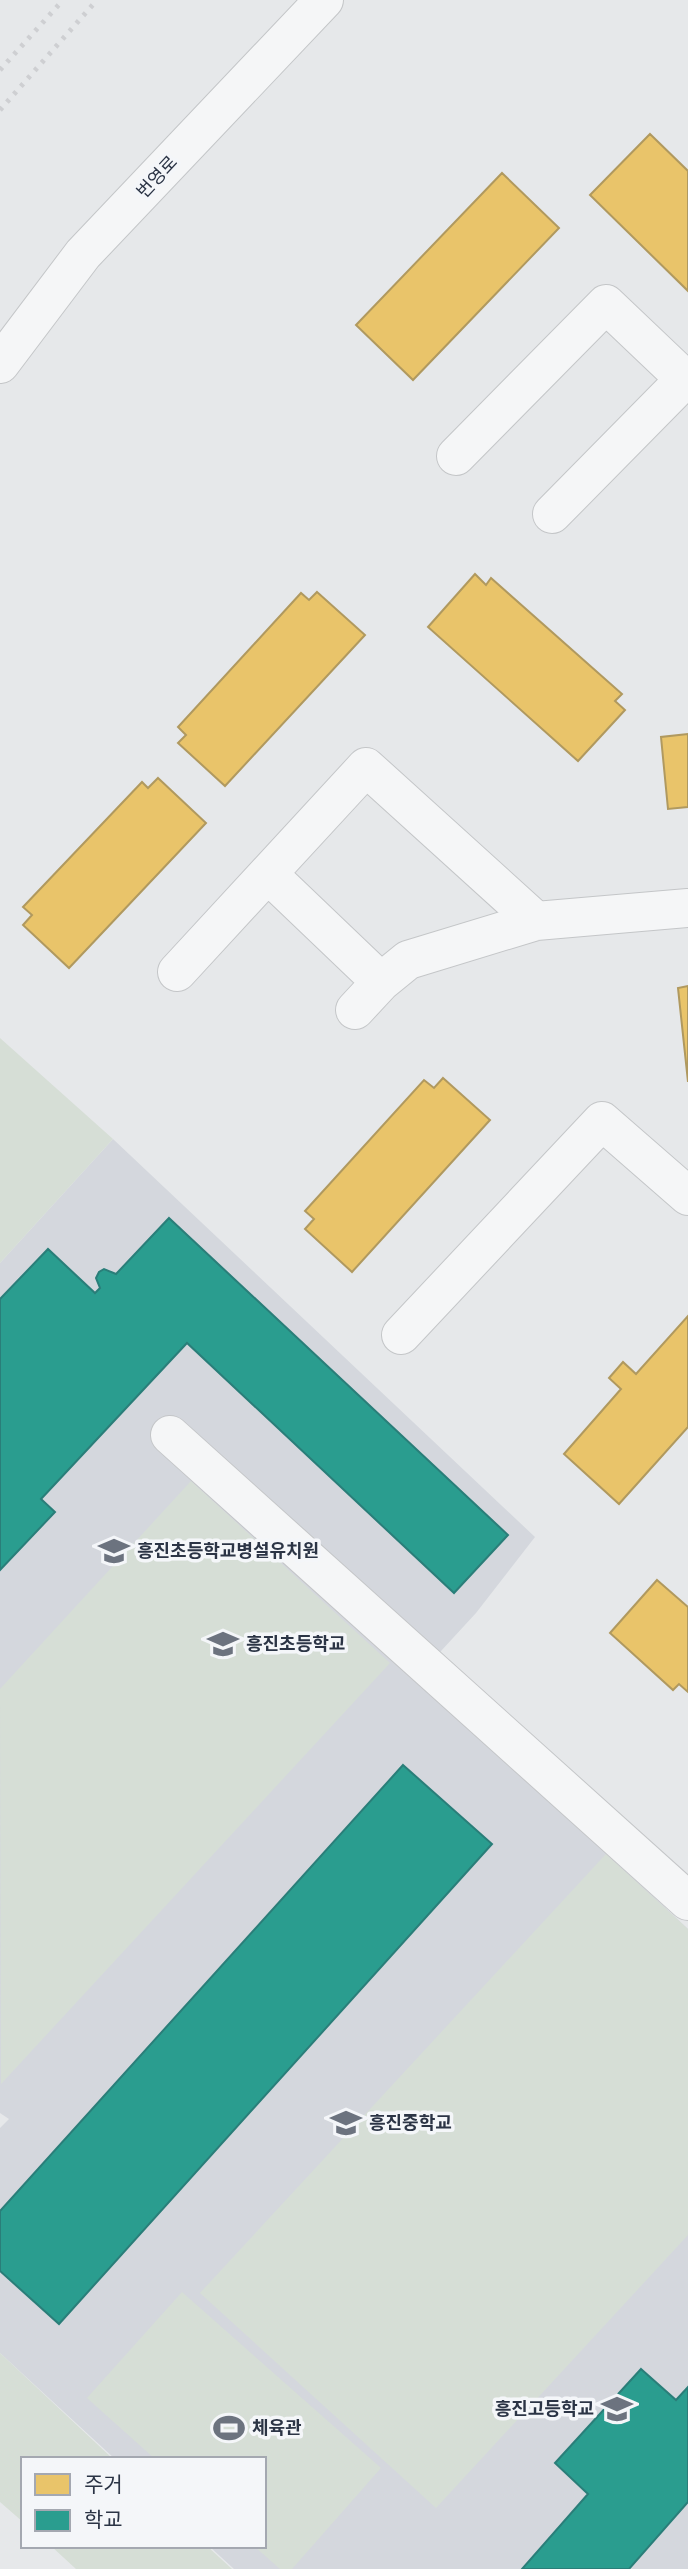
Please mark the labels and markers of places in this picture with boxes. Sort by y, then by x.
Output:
school or university icon: 흥진초등학교병설유치원 [97,1534,131,1568]
place label: 흥진초등학교병설유치원 [137,1541,319,1561]
school or university icon: 흥진초등학교 [206,1627,240,1661]
place label: 흥진초등학교 [246,1634,345,1654]
school or university icon: 흥진중학교 [329,2106,363,2140]
place label: 흥진중학교 [369,2113,452,2133]
school or university icon: 흥진고등학교 [600,2392,634,2426]
place label: 흥진고등학교 [495,2399,594,2419]
sports icon: 체육관 [212,2411,246,2445]
place label: 체육관 [252,2418,302,2438]

